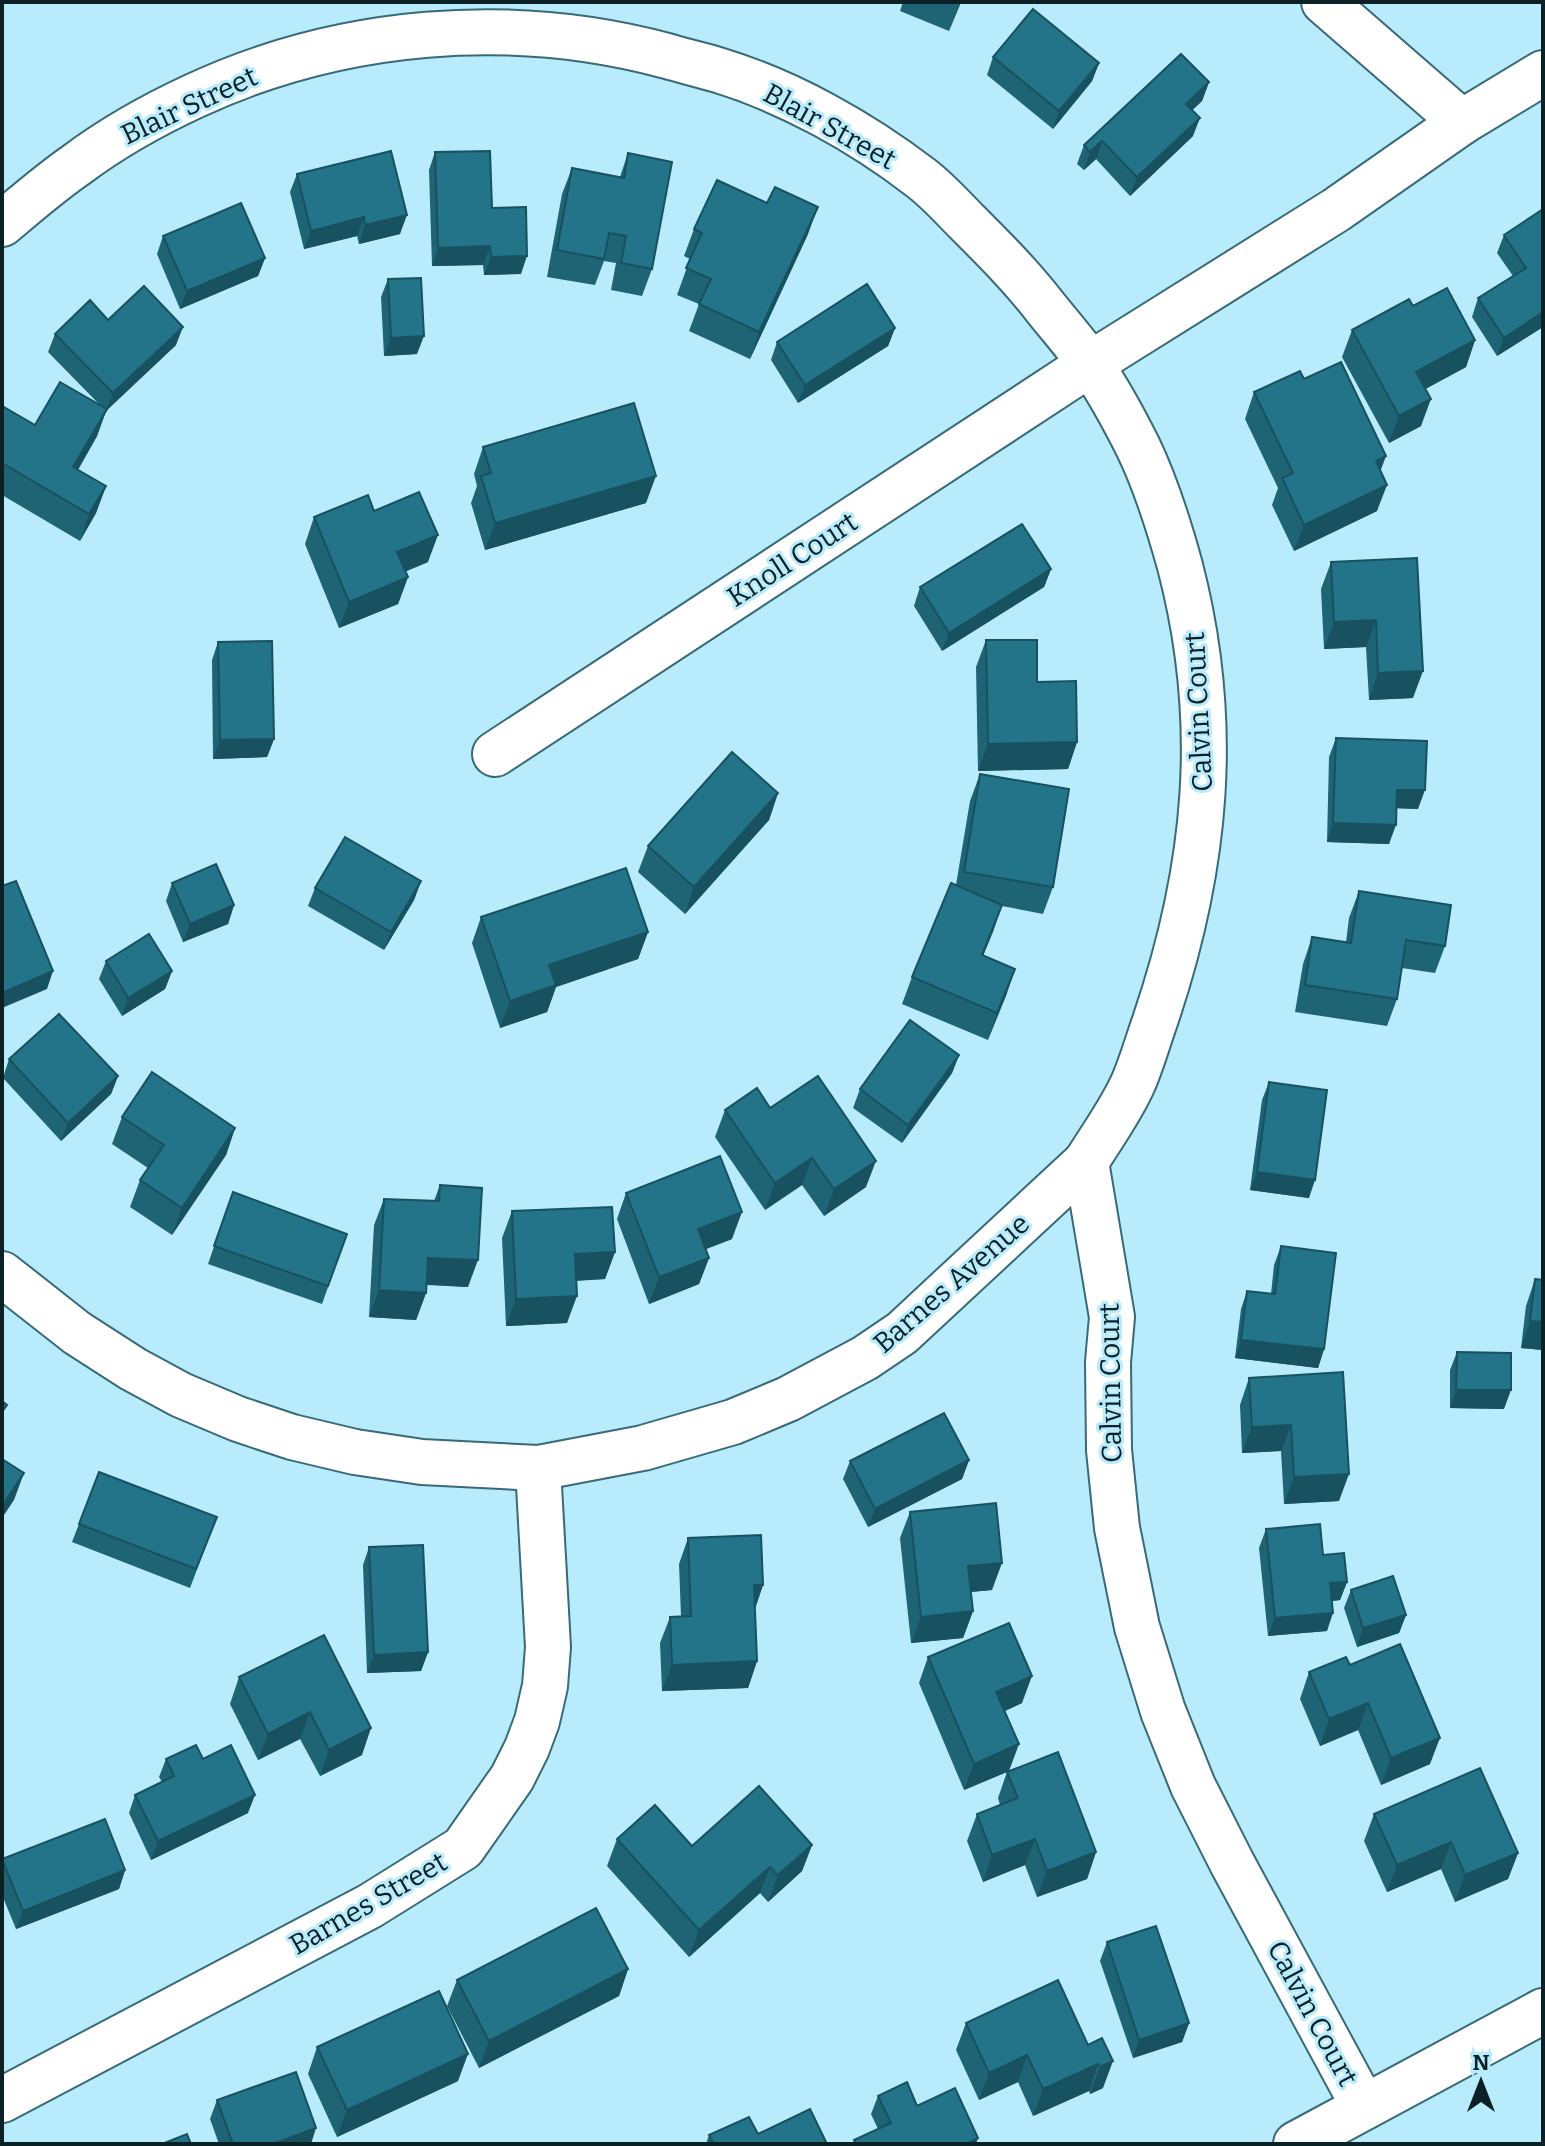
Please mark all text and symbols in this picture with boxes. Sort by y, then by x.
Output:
street label: Blair Street [116,60,262,151]
street label: Blair Street [758,77,902,176]
street label: Knoll Court [721,505,863,614]
street label: Calvin Court [1178,631,1219,793]
street label: Barnes Avenue [867,1207,1036,1360]
street label: Calvin Court [1093,1303,1128,1463]
street label: Barnes Street [284,1845,453,1962]
street label: Calvin Court [1260,1935,1365,2092]
north arrow [1441,2042,1521,2122]
text: N [1473,2049,1490,2076]

